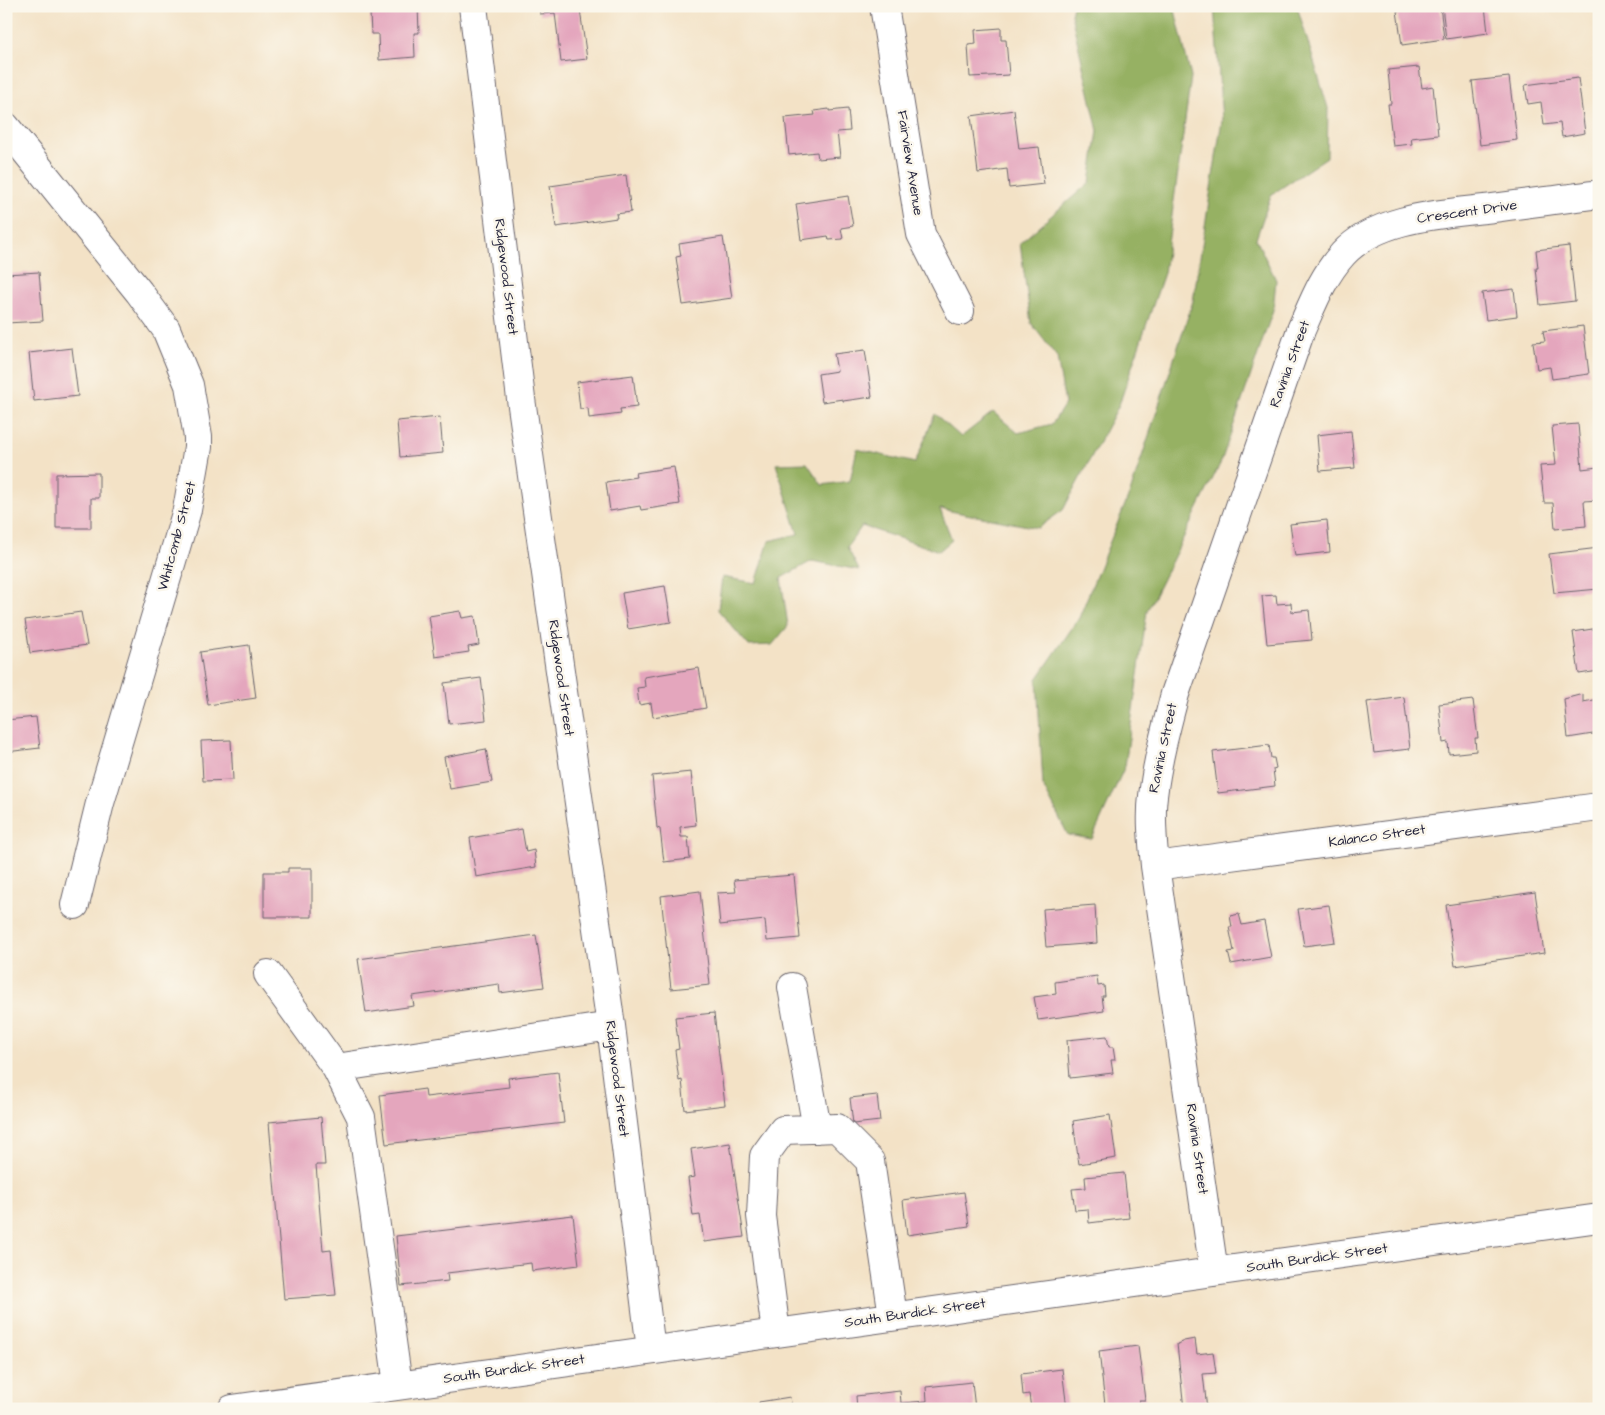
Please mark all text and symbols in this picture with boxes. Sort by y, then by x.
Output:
street label: Fairview Avenue [892,109,928,217]
street label: Crescent Drive [1416,195,1519,229]
street label: Ridgewood Street [489,218,523,337]
street label: Ravinia Street [1265,317,1315,410]
street label: Whitcomb Street [153,479,201,593]
street label: Ridgewood Street [543,619,579,738]
street label: Ravinia Street [1144,701,1182,795]
street label: Kalanco Street [1327,819,1427,853]
street label: Ridgewood Street [600,1020,634,1139]
street label: Ravinia Street [1181,1102,1213,1196]
street label: South Burdick Street [1245,1238,1389,1278]
street label: South Burdick Street [843,1293,987,1333]
street label: South Burdick Street [442,1349,586,1389]

